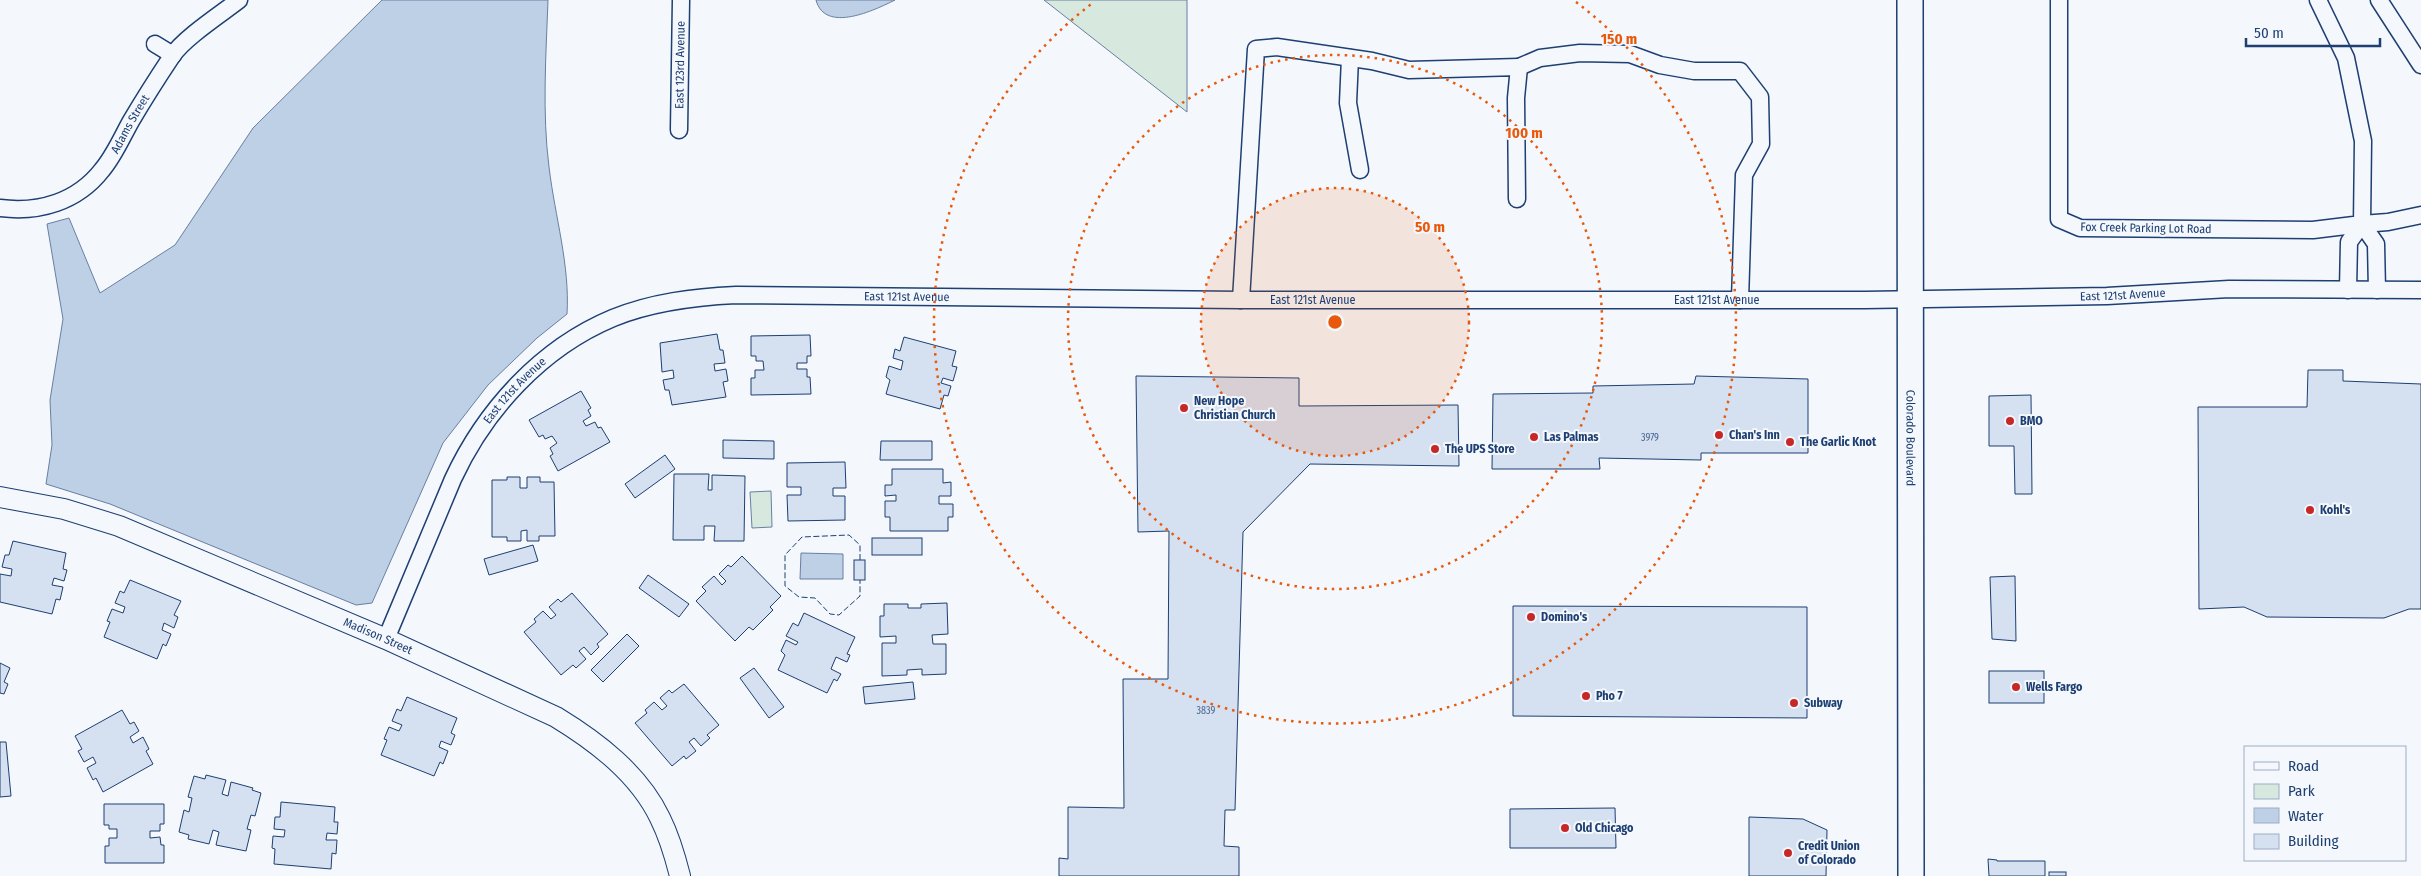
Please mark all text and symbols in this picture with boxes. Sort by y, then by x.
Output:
scale bar [2246,15,2380,47]
street label: East 123rd Avenue [672,21,688,109]
text: 50 m [2254,24,2284,42]
text: 150 m [1601,30,1637,48]
street label: Adams Street [108,92,152,156]
text: 100 m [1505,124,1543,142]
text: 50 m [1415,218,1445,236]
street label: Fox Creek Parking Lot Road [2080,220,2212,236]
street label: East 121st Avenue [2080,286,2166,303]
street label: East 121st Avenue [864,289,950,304]
street label: East 121st Avenue [1270,293,1356,307]
street label: East 121st Avenue [1674,293,1760,307]
centre of rings [1326,313,1344,331]
street label: East 121st Avenue [480,354,549,426]
street label: Colorado Boulevard [1903,390,1918,486]
place label: New Hope Christian Church [1194,394,1276,422]
marker: New Hope Christian Church [1178,402,1190,414]
place label: BMO [2020,414,2043,428]
marker: BMO [2004,415,2016,427]
place label: Chan's Inn [1729,428,1780,442]
marker: Chan's Inn [1713,429,1725,441]
place label: Las Palmas [1544,430,1599,444]
marker: Las Palmas [1528,431,1540,443]
house number: 3979 [1641,432,1659,444]
place label: The Garlic Knot [1800,435,1877,449]
marker: The Garlic Knot [1784,436,1796,448]
place label: The UPS Store [1445,442,1515,456]
marker: The UPS Store [1429,443,1441,455]
place label: Kohl's [2320,503,2351,517]
marker: Kohl's [2304,504,2316,516]
place label: Domino's [1541,610,1588,624]
marker: Domino's [1525,611,1537,623]
street label: Madison Street [341,615,415,657]
place label: Wells Fargo [2026,680,2083,694]
marker: Wells Fargo [2010,681,2022,693]
place label: Pho 7 [1596,689,1623,703]
marker: Pho 7 [1580,690,1592,702]
place label: Subway [1804,696,1843,710]
marker: Subway [1788,697,1800,709]
house number: 3839 [1197,705,1216,717]
legend [2244,746,2406,861]
text: Road [2288,757,2319,775]
text: Park [2288,782,2315,800]
text: Water [2288,807,2324,825]
place label: Old Chicago [1575,821,1634,835]
marker: Old Chicago [1559,822,1571,834]
text: Building [2288,832,2339,850]
place label: Credit Union of Colorado [1798,839,1860,867]
marker: Credit Union of Colorado [1782,847,1794,859]

